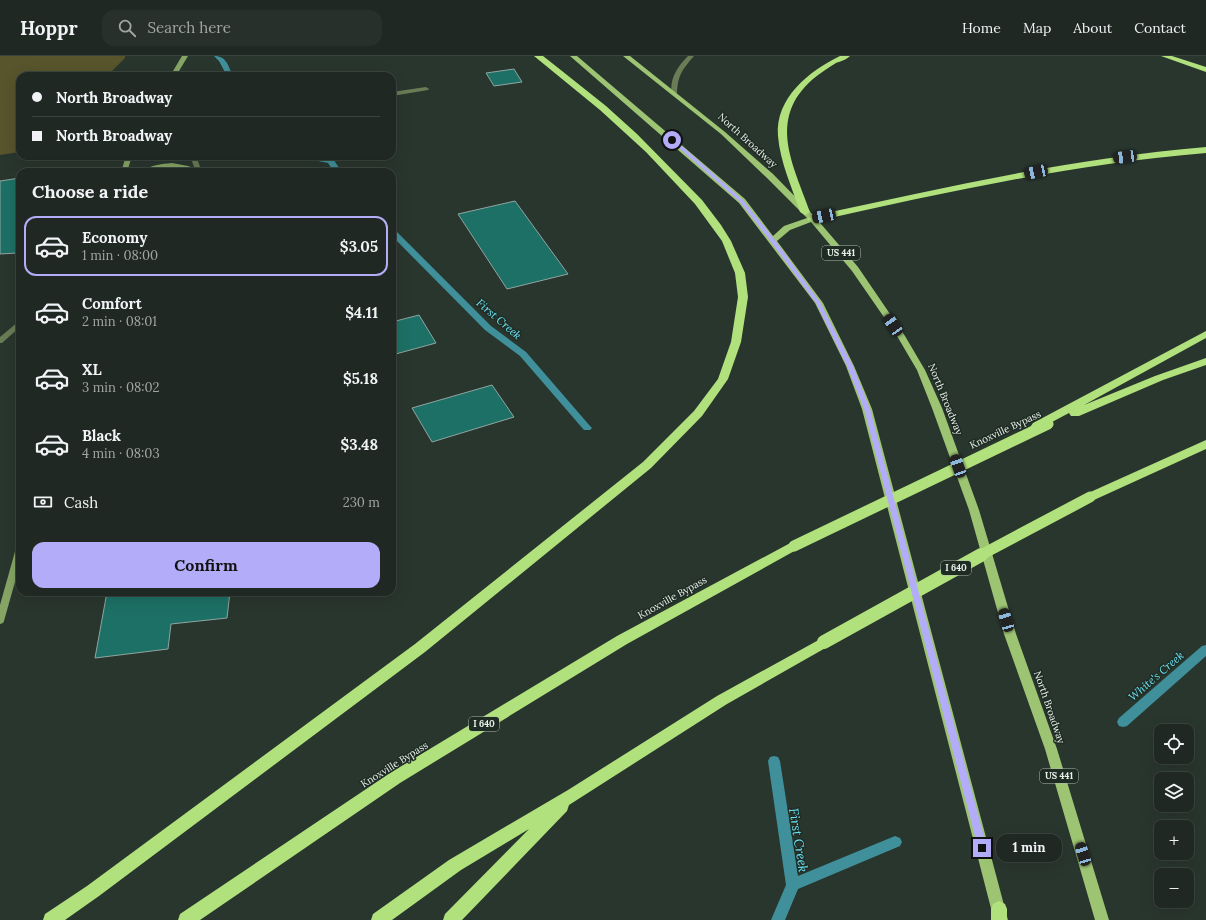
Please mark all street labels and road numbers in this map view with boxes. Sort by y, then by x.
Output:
street label: North Broadway [715,110,781,171]
road number: US 441 [822,246,860,260]
street label: North Broadway [925,362,966,437]
street label: Knoxville Bypass [968,407,1043,452]
road number: I 640 [941,561,971,575]
street label: Knoxville Bypass [635,573,709,622]
street label: North Broadway [1031,669,1068,746]
road number: I 640 [469,717,499,731]
street label: Knoxville Bypass [358,738,431,790]
road number: US 441 [1040,769,1078,783]

